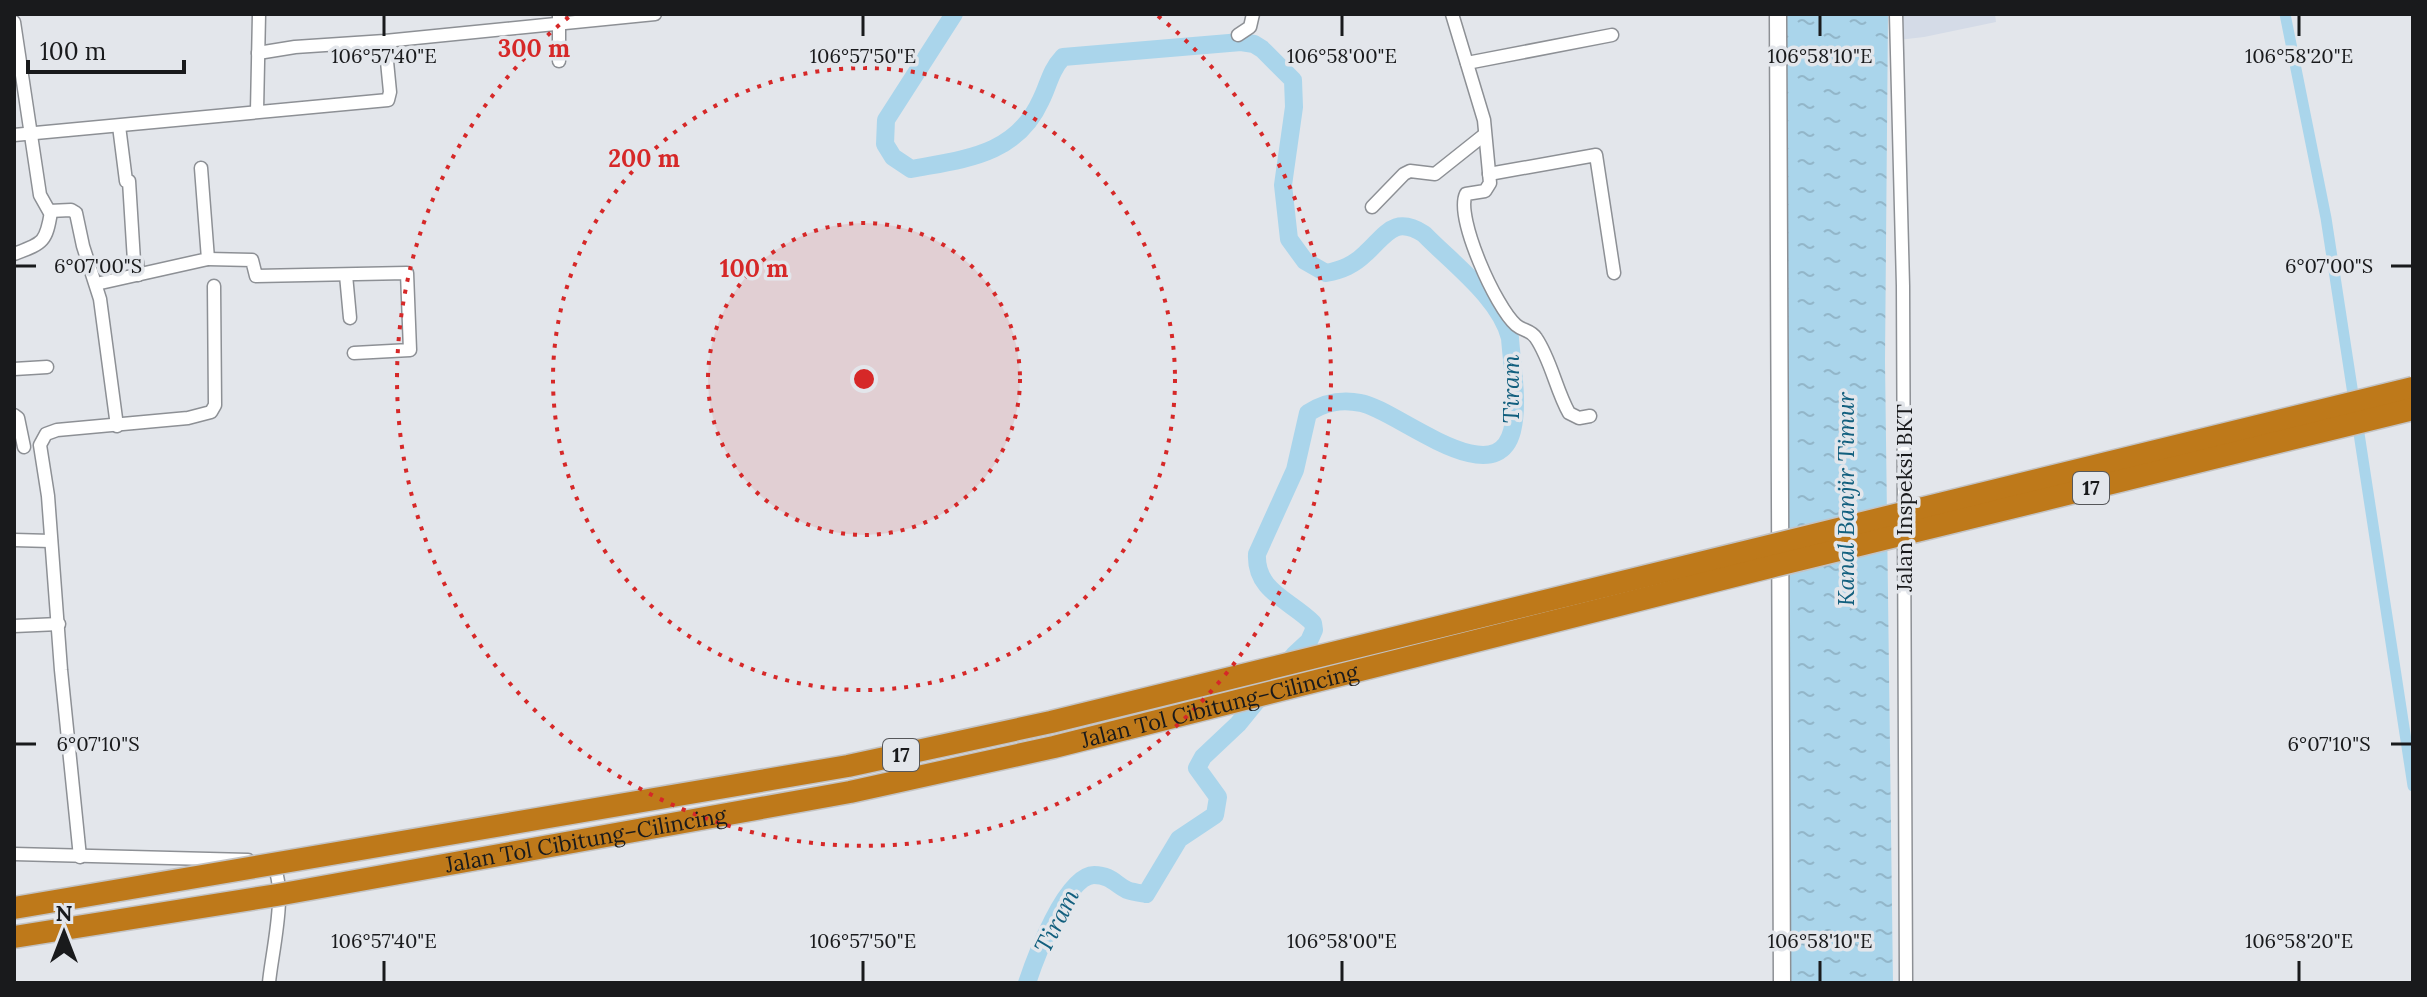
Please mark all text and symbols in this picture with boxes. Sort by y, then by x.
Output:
scale bar [28,24,184,74]
text: 300 m [498,33,570,64]
text: 100 m [40,36,106,67]
text: 106°57'40"E [331,43,437,68]
text: 106°57'50"E [810,43,916,68]
text: 106°58'00"E [1287,43,1397,68]
text: 106°58'10"E [1768,43,1872,68]
text: 106°58'20"E [2245,43,2353,68]
text: 200 m [608,143,680,174]
text: 6°07'00"S [54,253,142,278]
text: 100 m [720,253,788,284]
text: 6°07'00"S [2285,253,2373,278]
water label: Tiram [1495,355,1526,423]
centre of rings [850,365,878,393]
water label: Kanal Banjir Timur [1830,392,1861,606]
street label: Jalan Inspeksi BKT [1890,404,1918,593]
road number: 17 [2073,472,2109,504]
street label: Jalan Tol Cibitung–Cilincing [1077,657,1362,754]
text: 6°07'10"S [57,731,139,756]
text: 6°07'10"S [2288,731,2370,756]
road number: 17 [883,739,919,771]
street label: Jalan Tol Cibitung–Cilincing [442,800,729,879]
water label: Tiram [1027,883,1086,958]
north arrow [24,893,104,973]
text: N [55,899,73,927]
text: 106°57'40"E [331,928,437,953]
text: 106°57'50"E [810,928,916,953]
text: 106°58'00"E [1287,928,1397,953]
text: 106°58'10"E [1768,928,1872,953]
text: 106°58'20"E [2245,928,2353,953]

